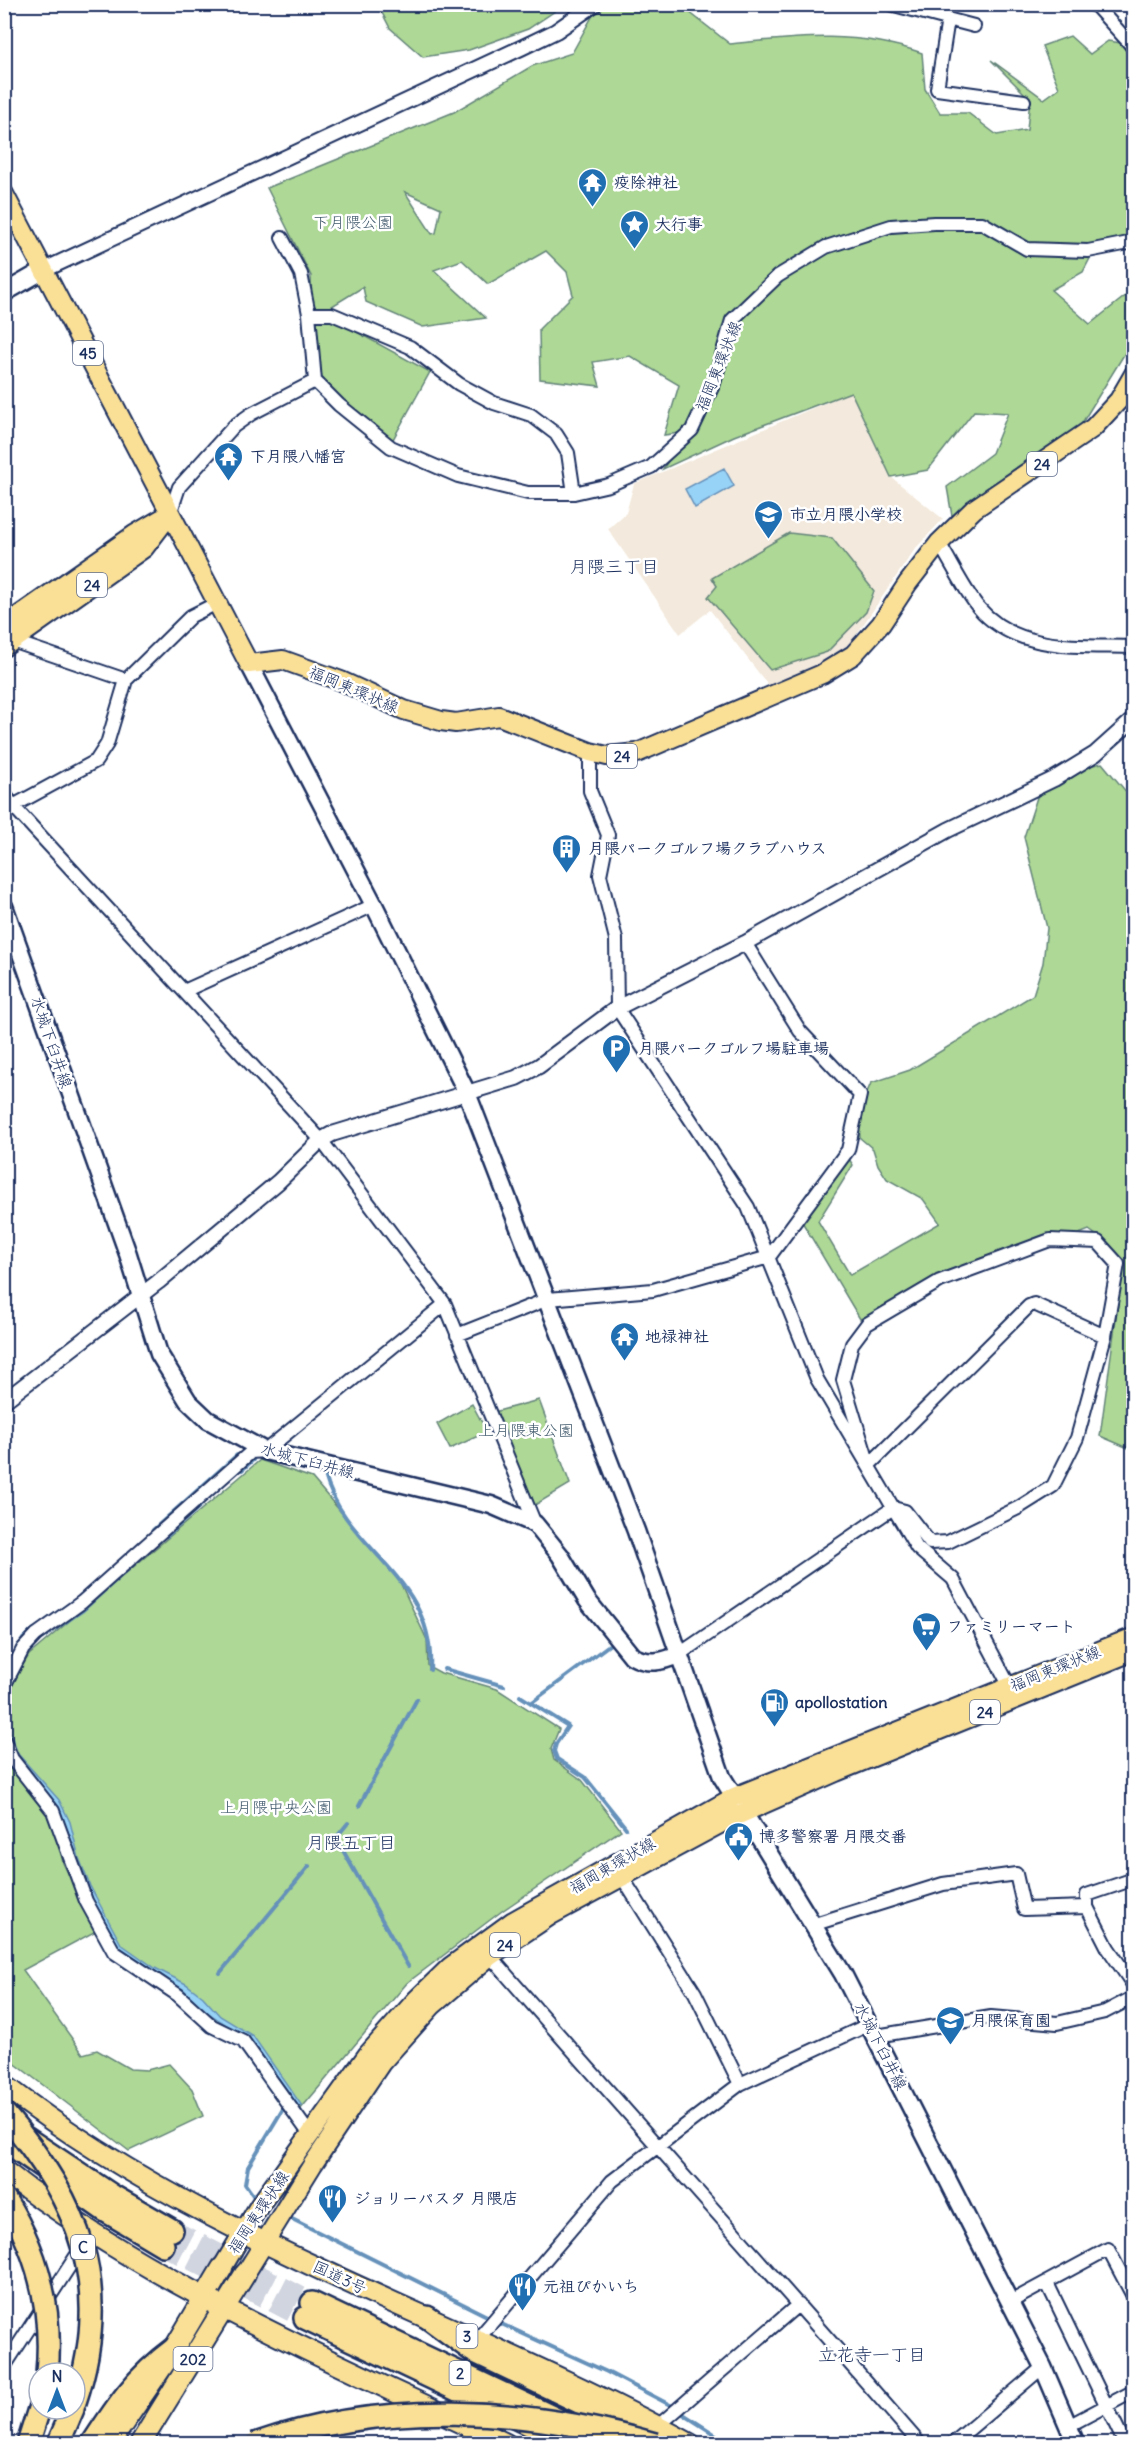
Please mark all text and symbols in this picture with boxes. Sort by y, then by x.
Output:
temple icon: 疫除神社 [577,166,609,208]
place label: 疫除神社 [614,172,678,192]
place icon: 大行事 [618,208,650,250]
park label: 下月隈公園 [313,212,393,232]
place label: 大行事 [655,214,703,234]
street label: 福岡東環状線 [691,318,745,414]
road number: 45 [73,341,103,365]
temple icon: 下月隈八幡宮 [213,440,245,482]
place label: 下月隈八幡宮 [250,446,346,466]
road number: 24 [1027,452,1057,476]
school or university icon: 市立月隈小学校 [753,498,785,540]
place label: 市立月隈小学校 [790,504,902,524]
district label: 月隈三丁目 [569,555,659,578]
road number: 24 [77,573,107,597]
street label: 福岡東環状線 [306,661,402,717]
road number: 24 [607,744,637,768]
building icon: 月隈パークゴルフ場クラブハウス [551,832,583,874]
place label: 月隈パークゴルフ場クラブハウス [588,838,826,858]
street label: 水城下臼井線 [27,993,77,1091]
parking icon: 月隈パークゴルフ場駐車場 [601,1032,633,1074]
place label: 月隈パークゴルフ場駐車場 [638,1038,829,1058]
temple icon: 地禄神社 [608,1320,640,1362]
place label: 地禄神社 [645,1326,709,1346]
park label: 上月隈東公園 [478,1420,574,1440]
street label: 水城下臼井線 [259,1438,357,1482]
supermarket icon: ファミリーマート [910,1610,942,1652]
place label: ファミリーマート [947,1616,1076,1636]
street label: 福岡東環状線 [1007,1641,1103,1695]
fuel station icon: apollostation [758,1686,790,1728]
place label: apollostation [795,1692,887,1713]
road number: 24 [970,1700,1000,1724]
park label: 上月隈中央公園 [220,1797,332,1817]
public building icon: 博多警察署 月隈交番 [722,1820,754,1862]
place label: 博多警察署 月隈交番 [759,1826,907,1846]
district label: 月隈五丁目 [306,1831,396,1854]
street label: 福岡東環状線 [565,1832,659,1898]
road number: 24 [490,1933,520,1957]
street label: 水城下臼井線 [850,1999,912,2093]
school or university icon: 月隈保育園 [934,2004,966,2046]
place label: 月隈保育園 [971,2010,1051,2030]
street label: 福岡東環状線 [223,2167,293,2257]
restaurant icon: ジョリーパスタ 月隈店 [317,2182,349,2224]
place label: ジョリーパスタ 月隈店 [354,2188,518,2208]
road number: C [71,2235,95,2259]
street label: 国道3号 [310,2256,370,2298]
restaurant icon: 元祖ぴかいち [506,2270,538,2312]
place label: 元祖ぴかいち [543,2276,639,2296]
road number: 3 [456,2324,478,2348]
district label: 立花寺一丁目 [818,2343,926,2366]
road number: 202 [174,2347,212,2371]
north arrow [27,2361,87,2421]
road number: 2 [450,2361,470,2385]
text: N [51,2366,63,2386]

